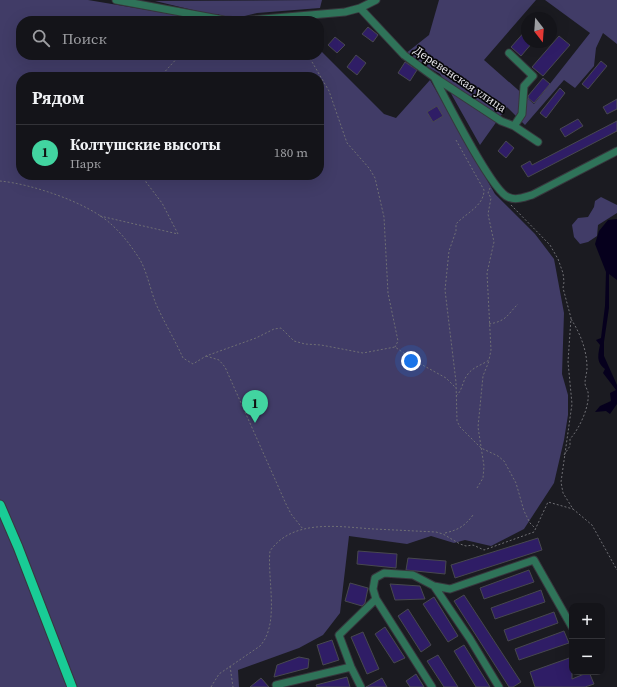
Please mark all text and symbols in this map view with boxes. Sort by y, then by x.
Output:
north arrow [521,12,557,48]
search box [16,16,324,60]
icon: search [30,27,52,49]
text: Поиск [62,28,107,49]
street label: Деревенская улица [411,42,510,116]
text: Рядом [32,86,84,110]
text: Колтушские высоты [70,134,221,155]
text: 1 [41,144,49,161]
text: 180 m [274,144,308,161]
text: Парк [70,155,101,172]
your location [401,351,421,371]
pin: 1 [242,390,268,423]
map controls [569,603,605,675]
button: + [569,603,605,639]
button: − [569,639,605,675]

